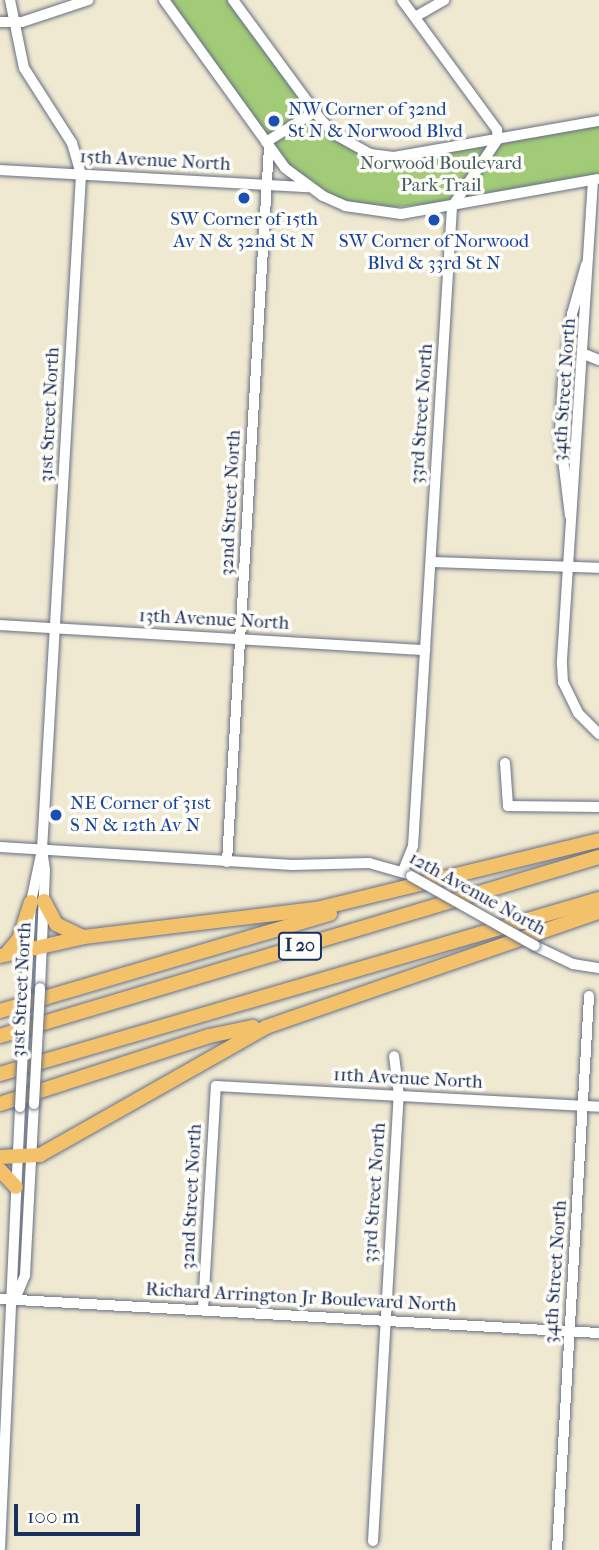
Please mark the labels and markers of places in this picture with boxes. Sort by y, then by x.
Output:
place label: NW Corner of 32nd St N & Norwood Blvd [288,99,463,143]
marker: NW Corner of 32nd St N & Norwood Blvd [266,113,282,129]
marker: SW Corner of 15th Av N & 32nd St N [236,190,252,206]
place label: SW Corner of 15th Av N & 32nd St N [170,209,318,253]
marker: SW Corner of Norwood Blvd & 33rd St N [426,212,442,228]
place label: SW Corner of Norwood Blvd & 33rd St N [339,231,529,275]
place label: NE Corner of 31st S N & 12th Av N [70,793,211,837]
marker: NE Corner of 31st S N & 12th Av N [48,807,64,823]

